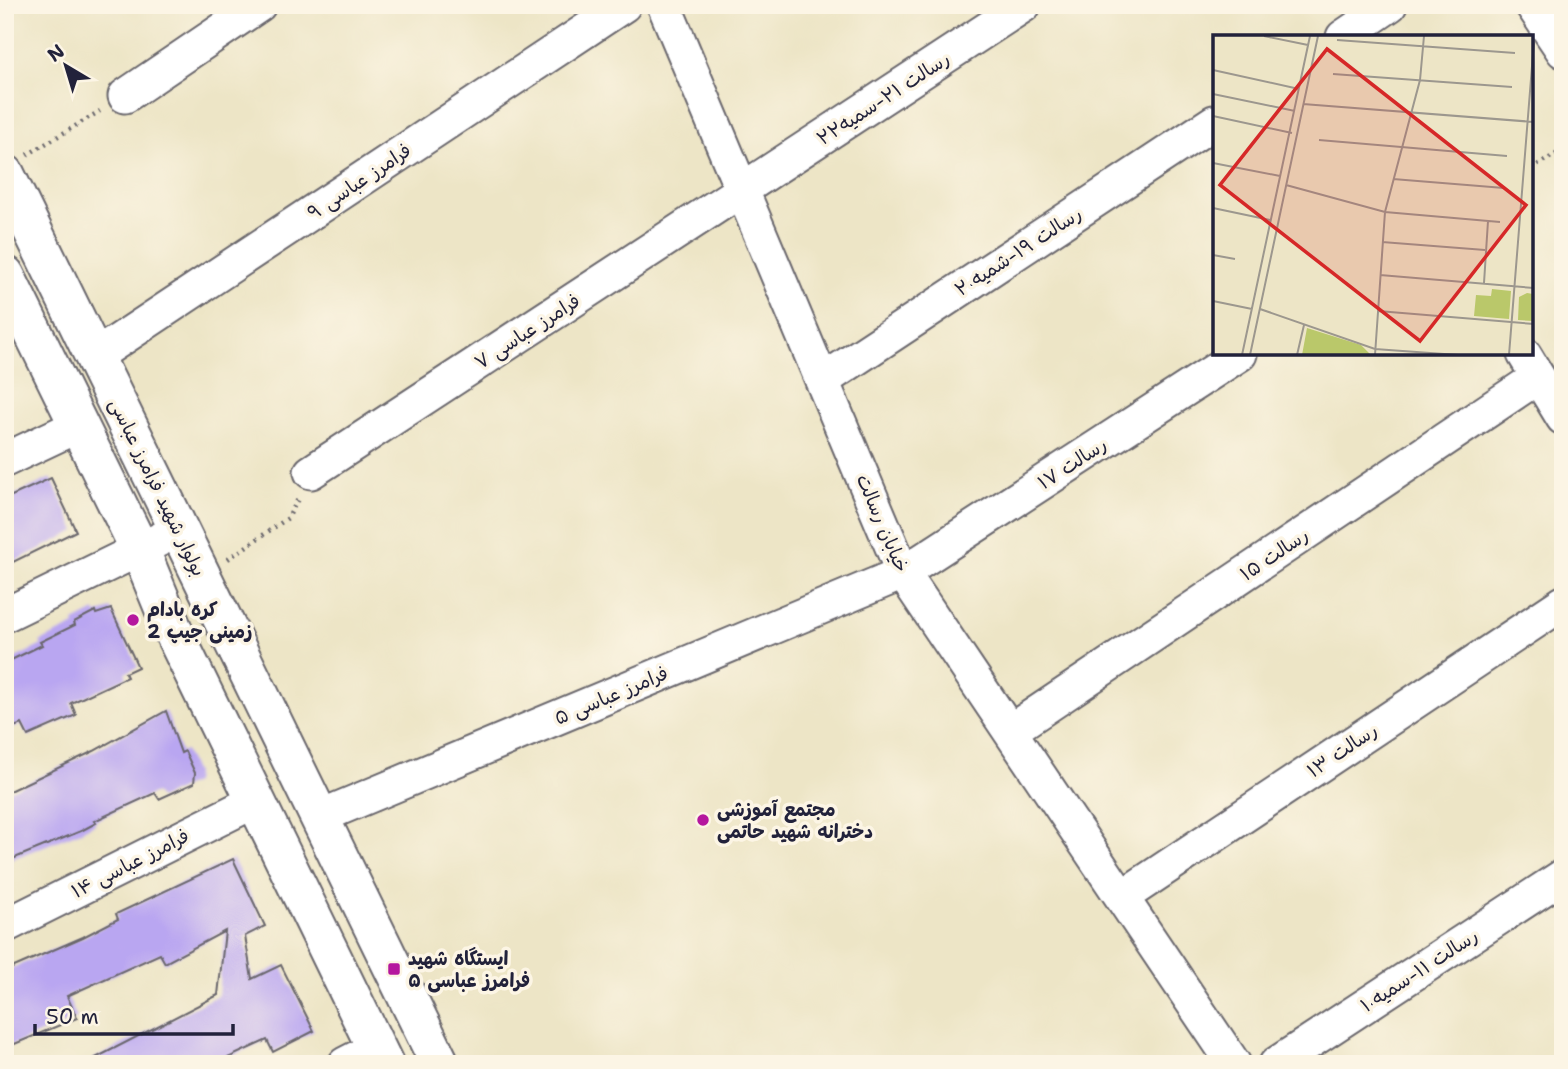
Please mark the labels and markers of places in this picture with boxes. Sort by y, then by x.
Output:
place label: کره بادام زمینی جیپ 2 [147,597,252,644]
marker: کره بادام زمینی جیپ 2 [125,612,141,628]
place label: مجتمع آموزشی دخترانه شهید حاتمی [717,797,873,844]
marker: مجتمع آموزشی دخترانه شهید حاتمی [695,812,711,828]
place label: ایستگاه شهید فرامرز عباسی ۵ [408,946,530,993]
marker: ایستگاه شهید فرامرز عباسی ۵ [386,961,402,977]

